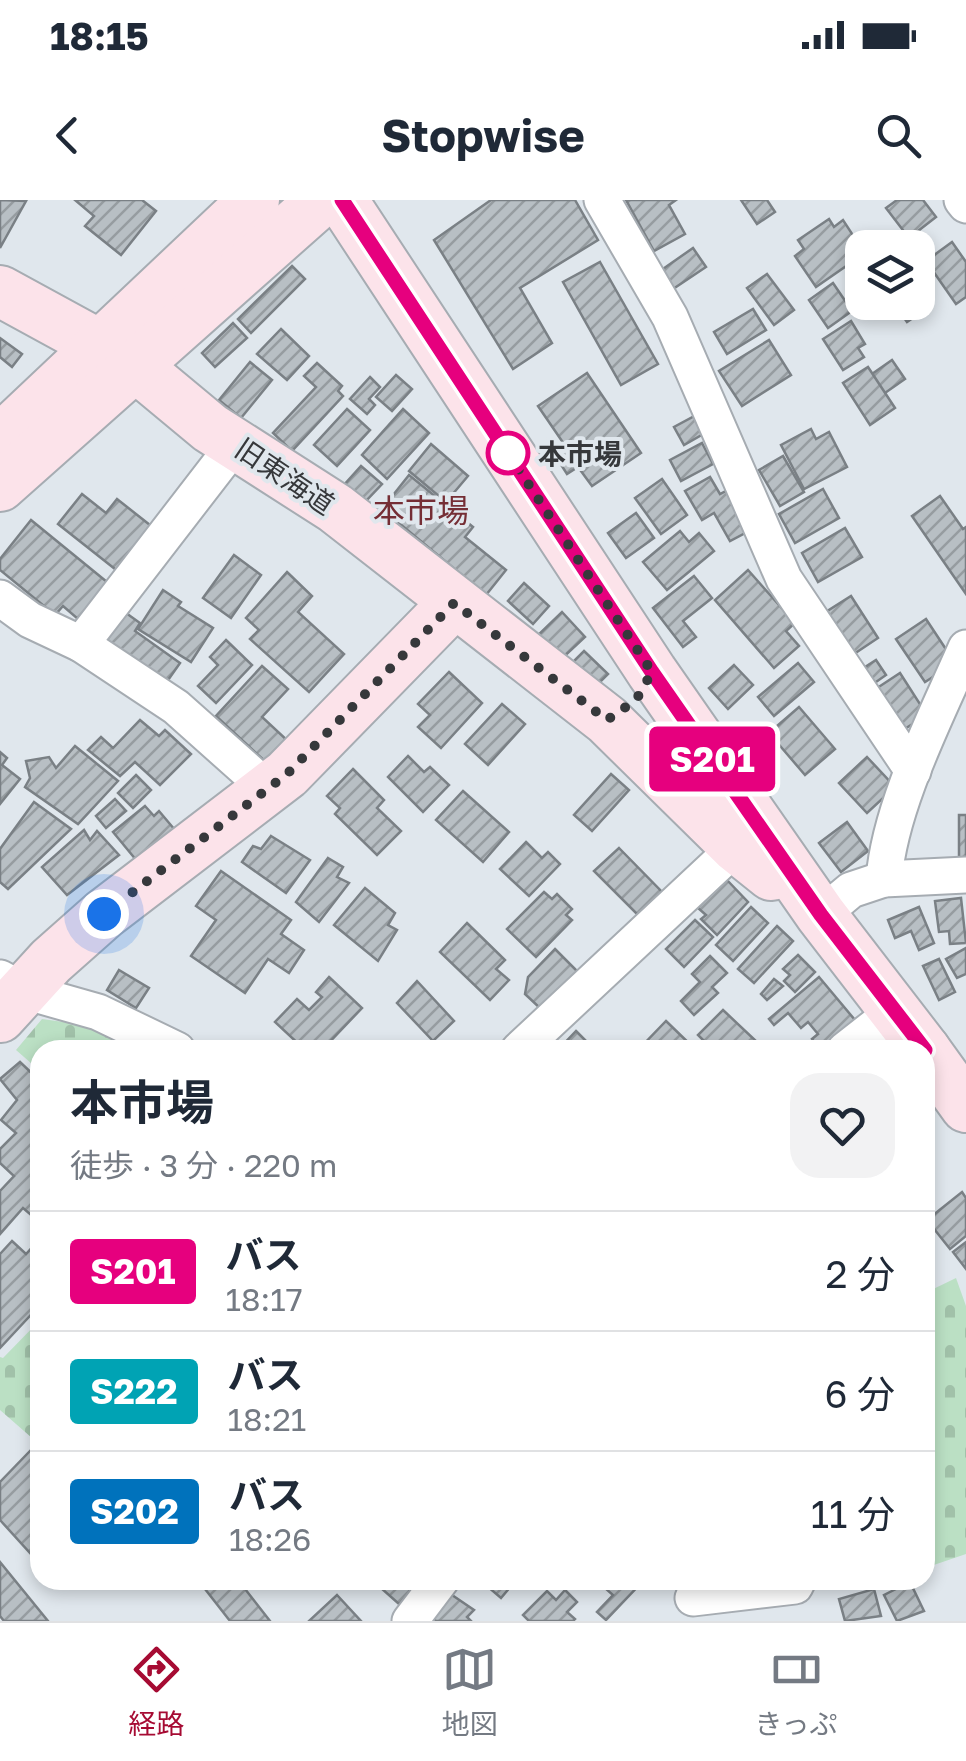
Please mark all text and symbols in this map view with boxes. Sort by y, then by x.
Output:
text: 18:15 [50,13,149,58]
icon: back [40,108,95,163]
text: Stopwise [381,108,585,162]
icon: search [871,108,926,163]
map controls [845,230,935,320]
button: layers [845,230,935,320]
street label: 旧東海道 [229,431,341,521]
marker: 本市場 [487,432,529,474]
place label: 本市場 [538,437,622,470]
district label: 本市場 [373,491,469,529]
line badge: S201 [642,726,782,792]
text: S201 [669,738,755,780]
your location [79,889,129,939]
text: 本市場 [70,1073,214,1131]
button: heart [790,1073,895,1178]
text: 徒歩 · 3 分 · 220 m [70,1146,337,1184]
text: バス [226,1232,302,1277]
text: S201 [90,1250,176,1292]
text: 2 分 [825,1251,895,1296]
text: 18:17 [226,1280,303,1318]
text: バス [228,1352,304,1397]
text: S222 [90,1370,178,1412]
text: 6 分 [825,1371,895,1416]
text: 18:21 [228,1400,306,1438]
text: バス [229,1472,305,1517]
text: S202 [90,1490,179,1532]
text: 11 分 [811,1491,895,1536]
text: 18:26 [229,1520,311,1558]
tab: 経路 [129,1642,185,1742]
tab: 地図 [442,1642,498,1742]
tab: きっぷ [755,1642,837,1742]

